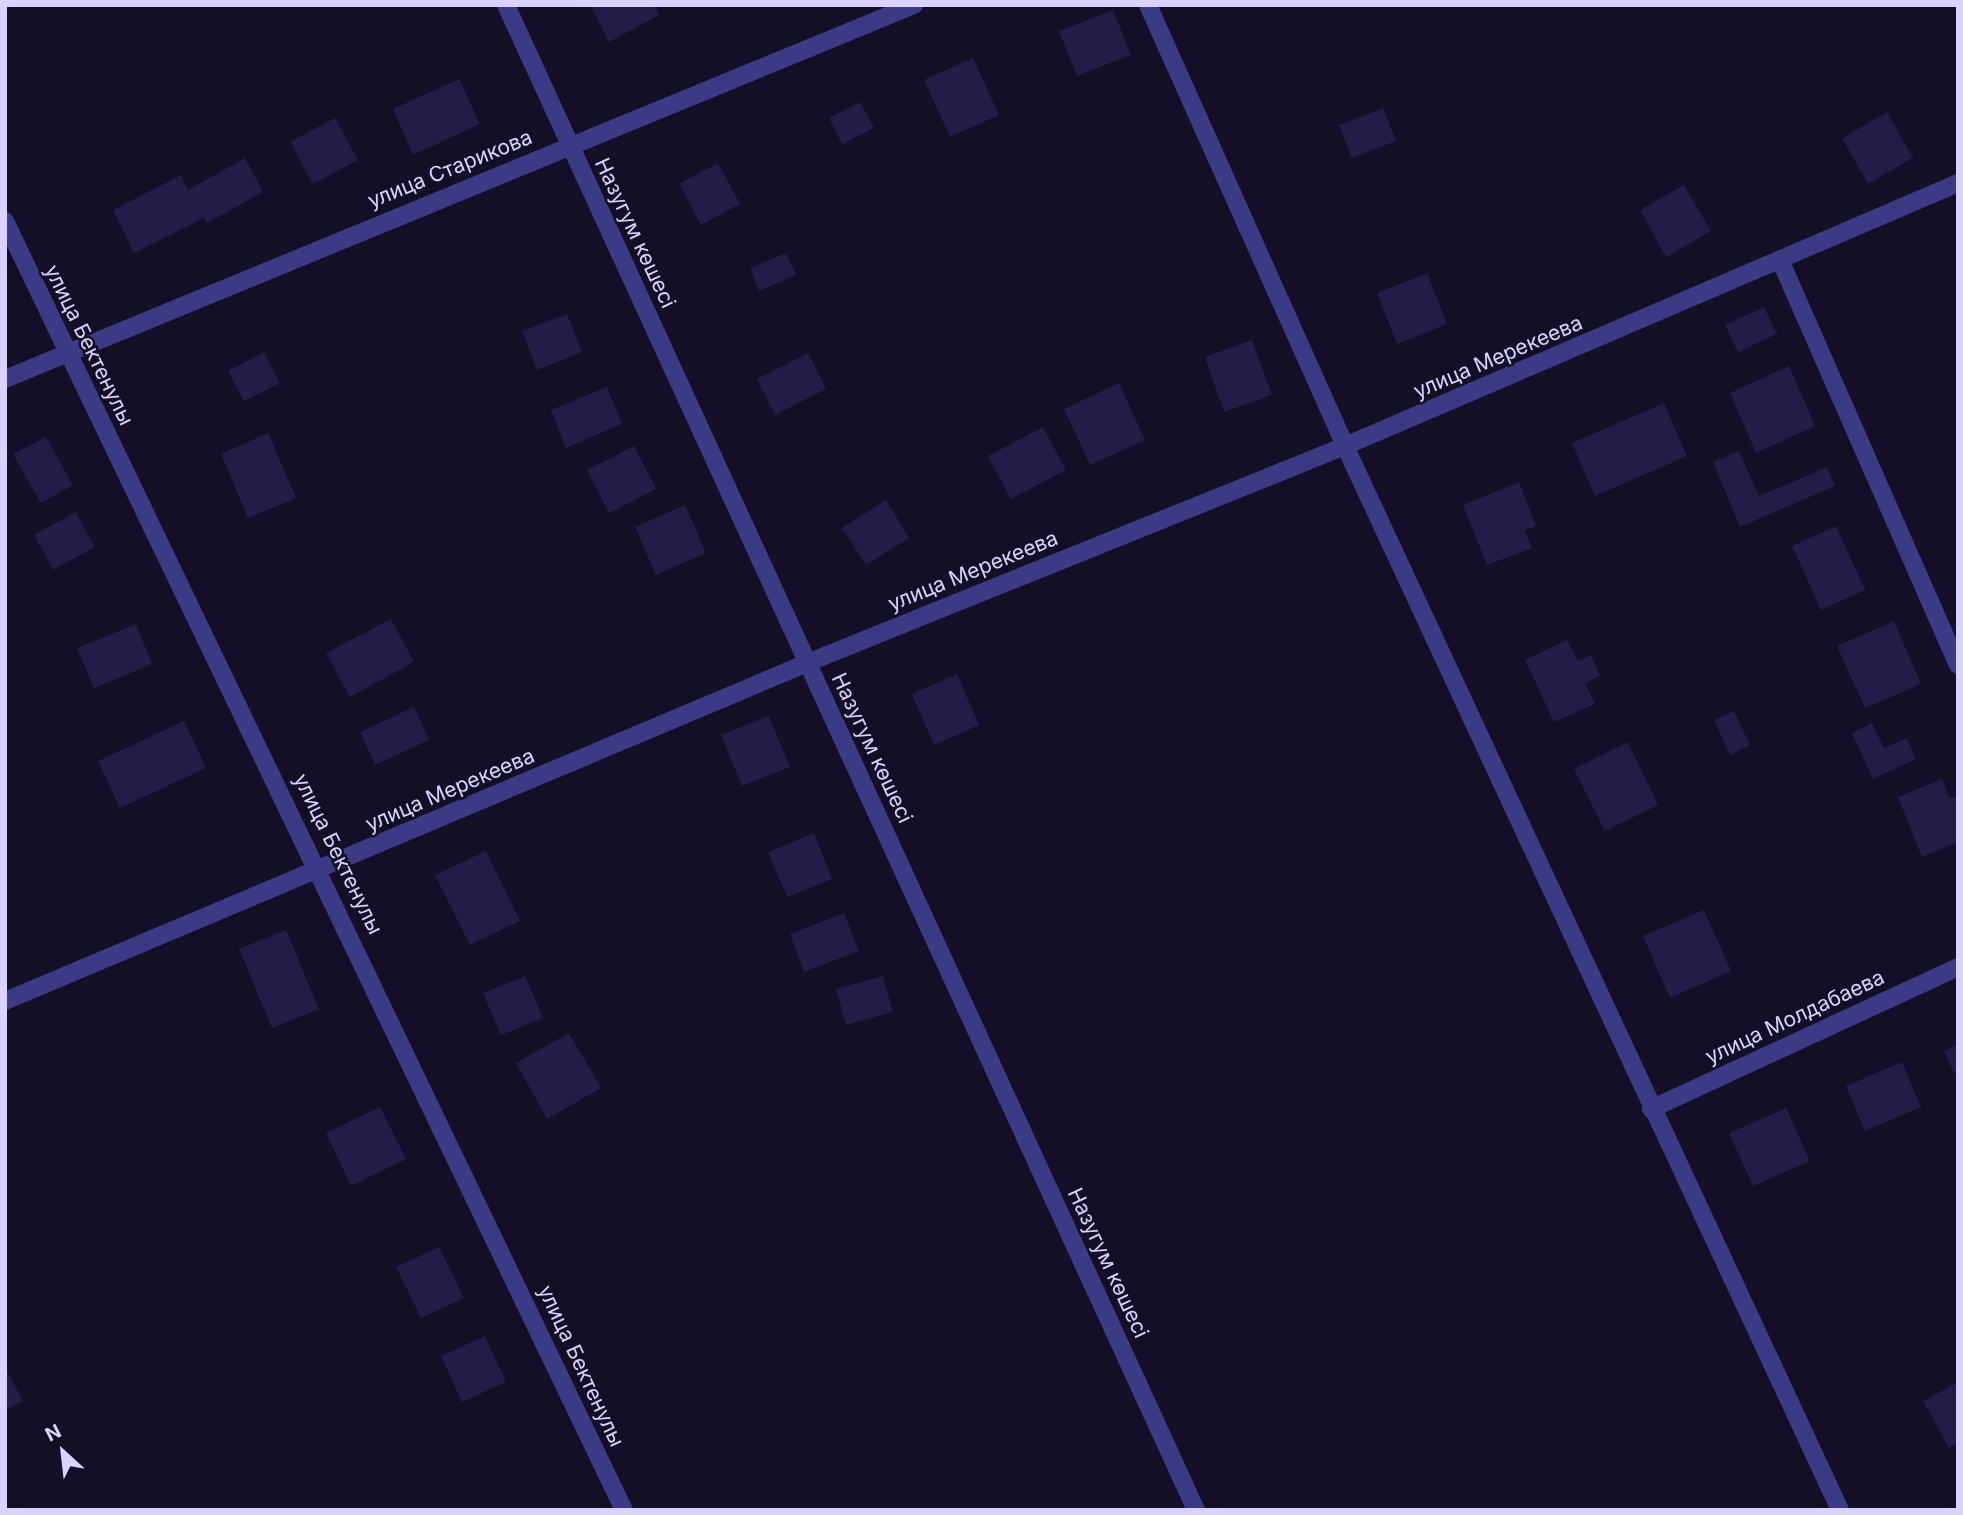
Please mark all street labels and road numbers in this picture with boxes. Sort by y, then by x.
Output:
street label: улица Старикова [364,125,536,213]
street label: Назугум көшесі [589,154,681,312]
street label: улица Бектенулы [39,261,139,429]
street label: улица Мерекеева [1410,310,1586,404]
street label: улица Мерекеева [884,525,1062,617]
street label: Назугум көшесі [826,669,918,827]
street label: улица Мерекеева [362,743,538,837]
street label: улица Бектенулы [288,770,388,938]
street label: улица Молдабаева [1702,965,1888,1069]
street label: Назугум көшесі [1062,1184,1154,1342]
street label: улица Бектенулы [533,1281,629,1451]

